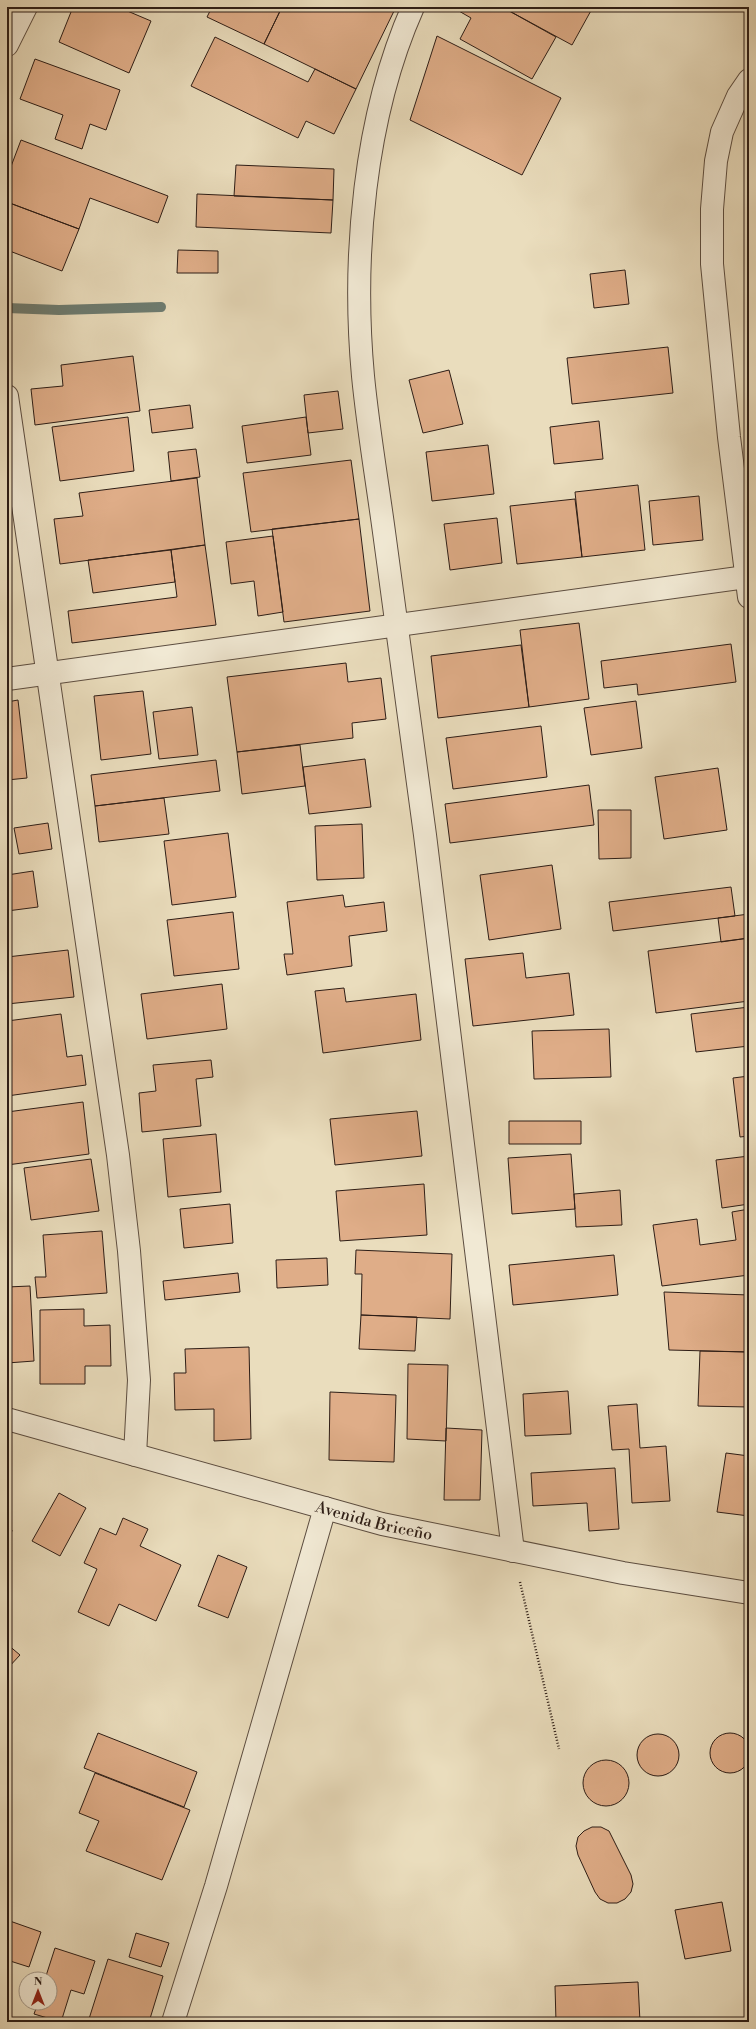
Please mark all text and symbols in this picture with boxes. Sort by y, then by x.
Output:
street label: Avenida Briceño [312,1497,434,1545]
north arrow [18,1971,58,2011]
text: N [34,1975,43,1989]

